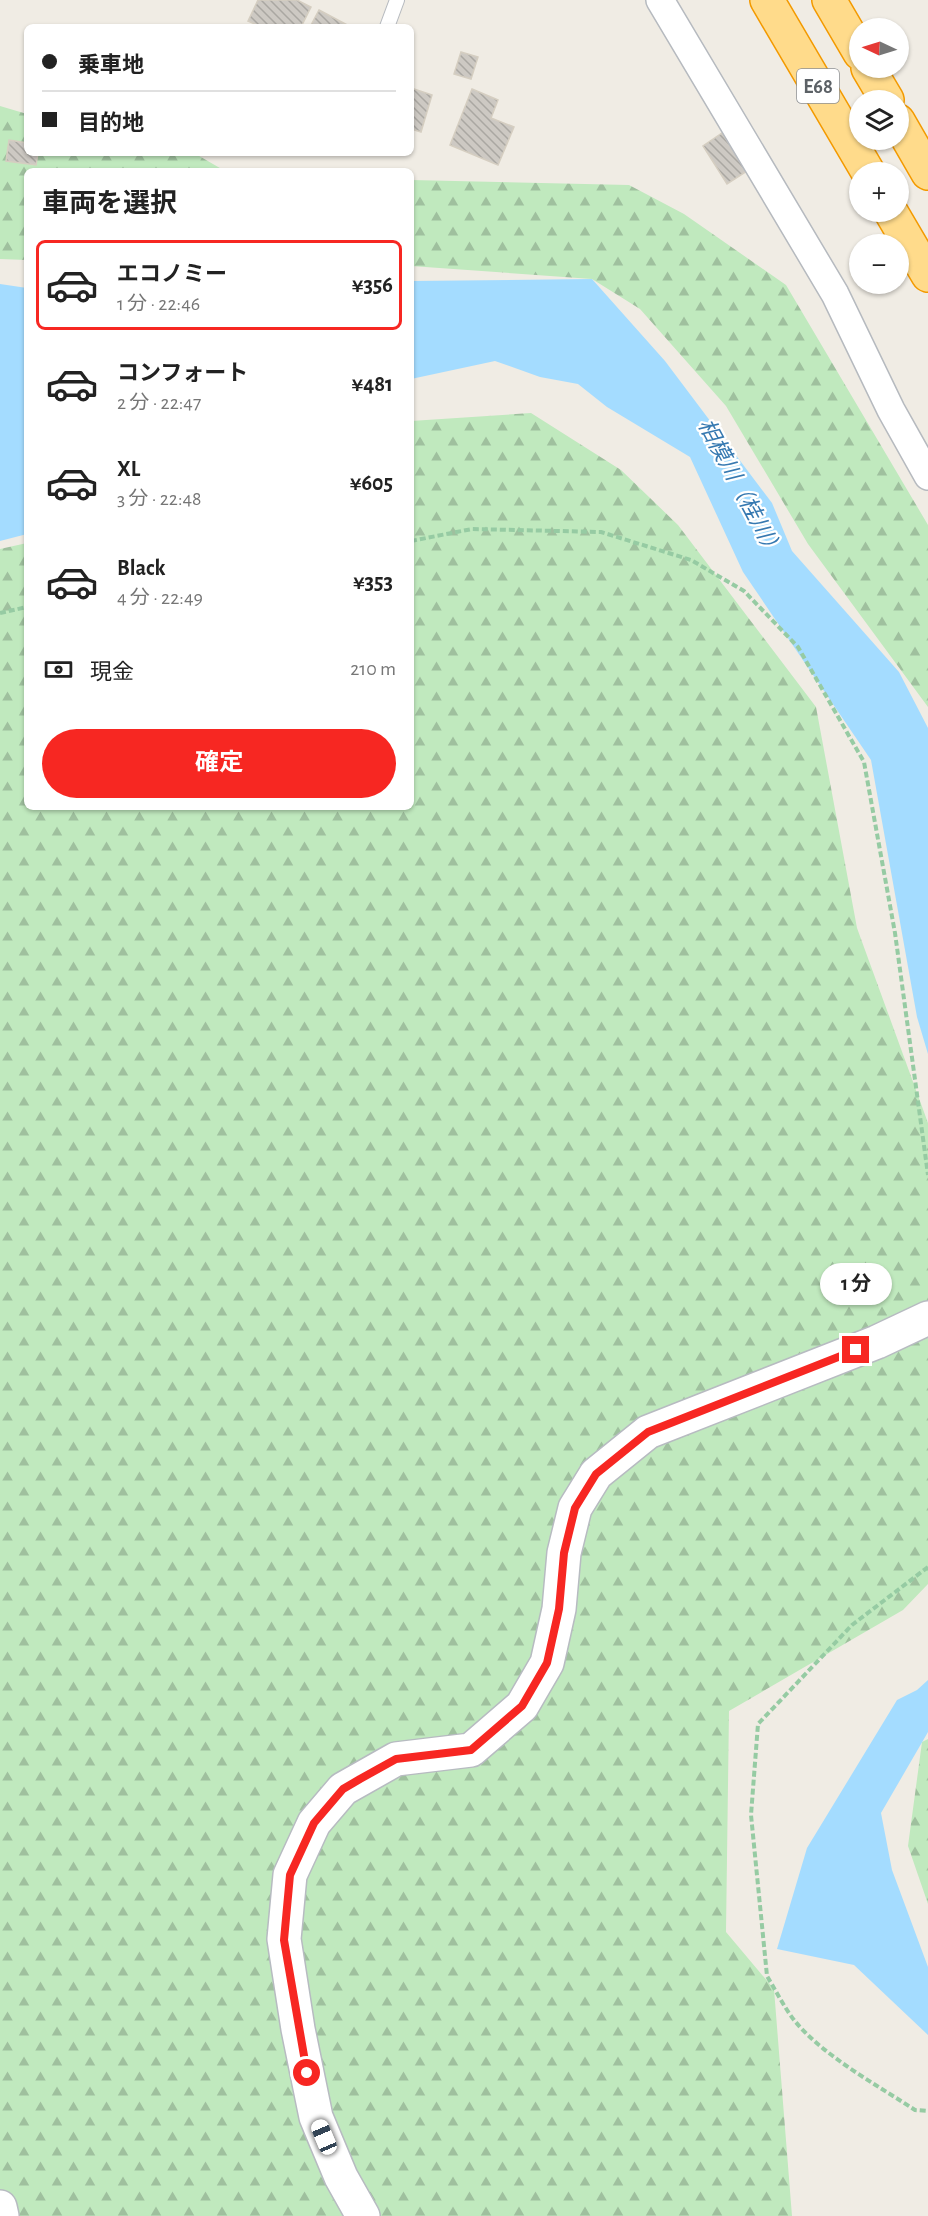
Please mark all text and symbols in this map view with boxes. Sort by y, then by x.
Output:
north arrow [849,18,909,78]
map controls [849,18,909,294]
text: 乗車地 [78,54,144,76]
road number: E68 [797,69,839,103]
button: layers [849,90,909,150]
text: 目的地 [78,112,144,134]
button: + [849,162,909,222]
text: 車両を選択 [42,190,177,217]
button: − [849,234,909,294]
icon: car [45,258,99,312]
text: エコノミー [117,263,227,285]
text: ¥356 [352,274,393,296]
text: 1 分 · 22:46 [117,294,200,314]
icon: car [45,357,99,411]
text: コンフォート [117,362,248,384]
text: ¥481 [352,373,393,395]
text: 2 分 · 22:47 [117,393,201,413]
water label: 相模川（桂川） [694,415,787,562]
icon: car [45,456,99,510]
text: XL [117,458,140,480]
text: ¥605 [350,472,393,494]
text: 3 分 · 22:48 [117,489,202,509]
icon: car [45,555,99,609]
text: Black [117,557,165,579]
text: ¥353 [353,571,393,593]
text: 4 分 · 22:49 [117,588,203,608]
icon: cash [42,653,75,686]
text: 210 m [350,659,396,679]
text: 現金 [90,661,134,683]
button: 確定 [42,729,396,798]
callout: 1 分 [820,1263,892,1305]
text: 1 分 [841,1274,871,1294]
route end [842,1336,869,1363]
route start [293,2059,320,2086]
car [309,2117,339,2157]

